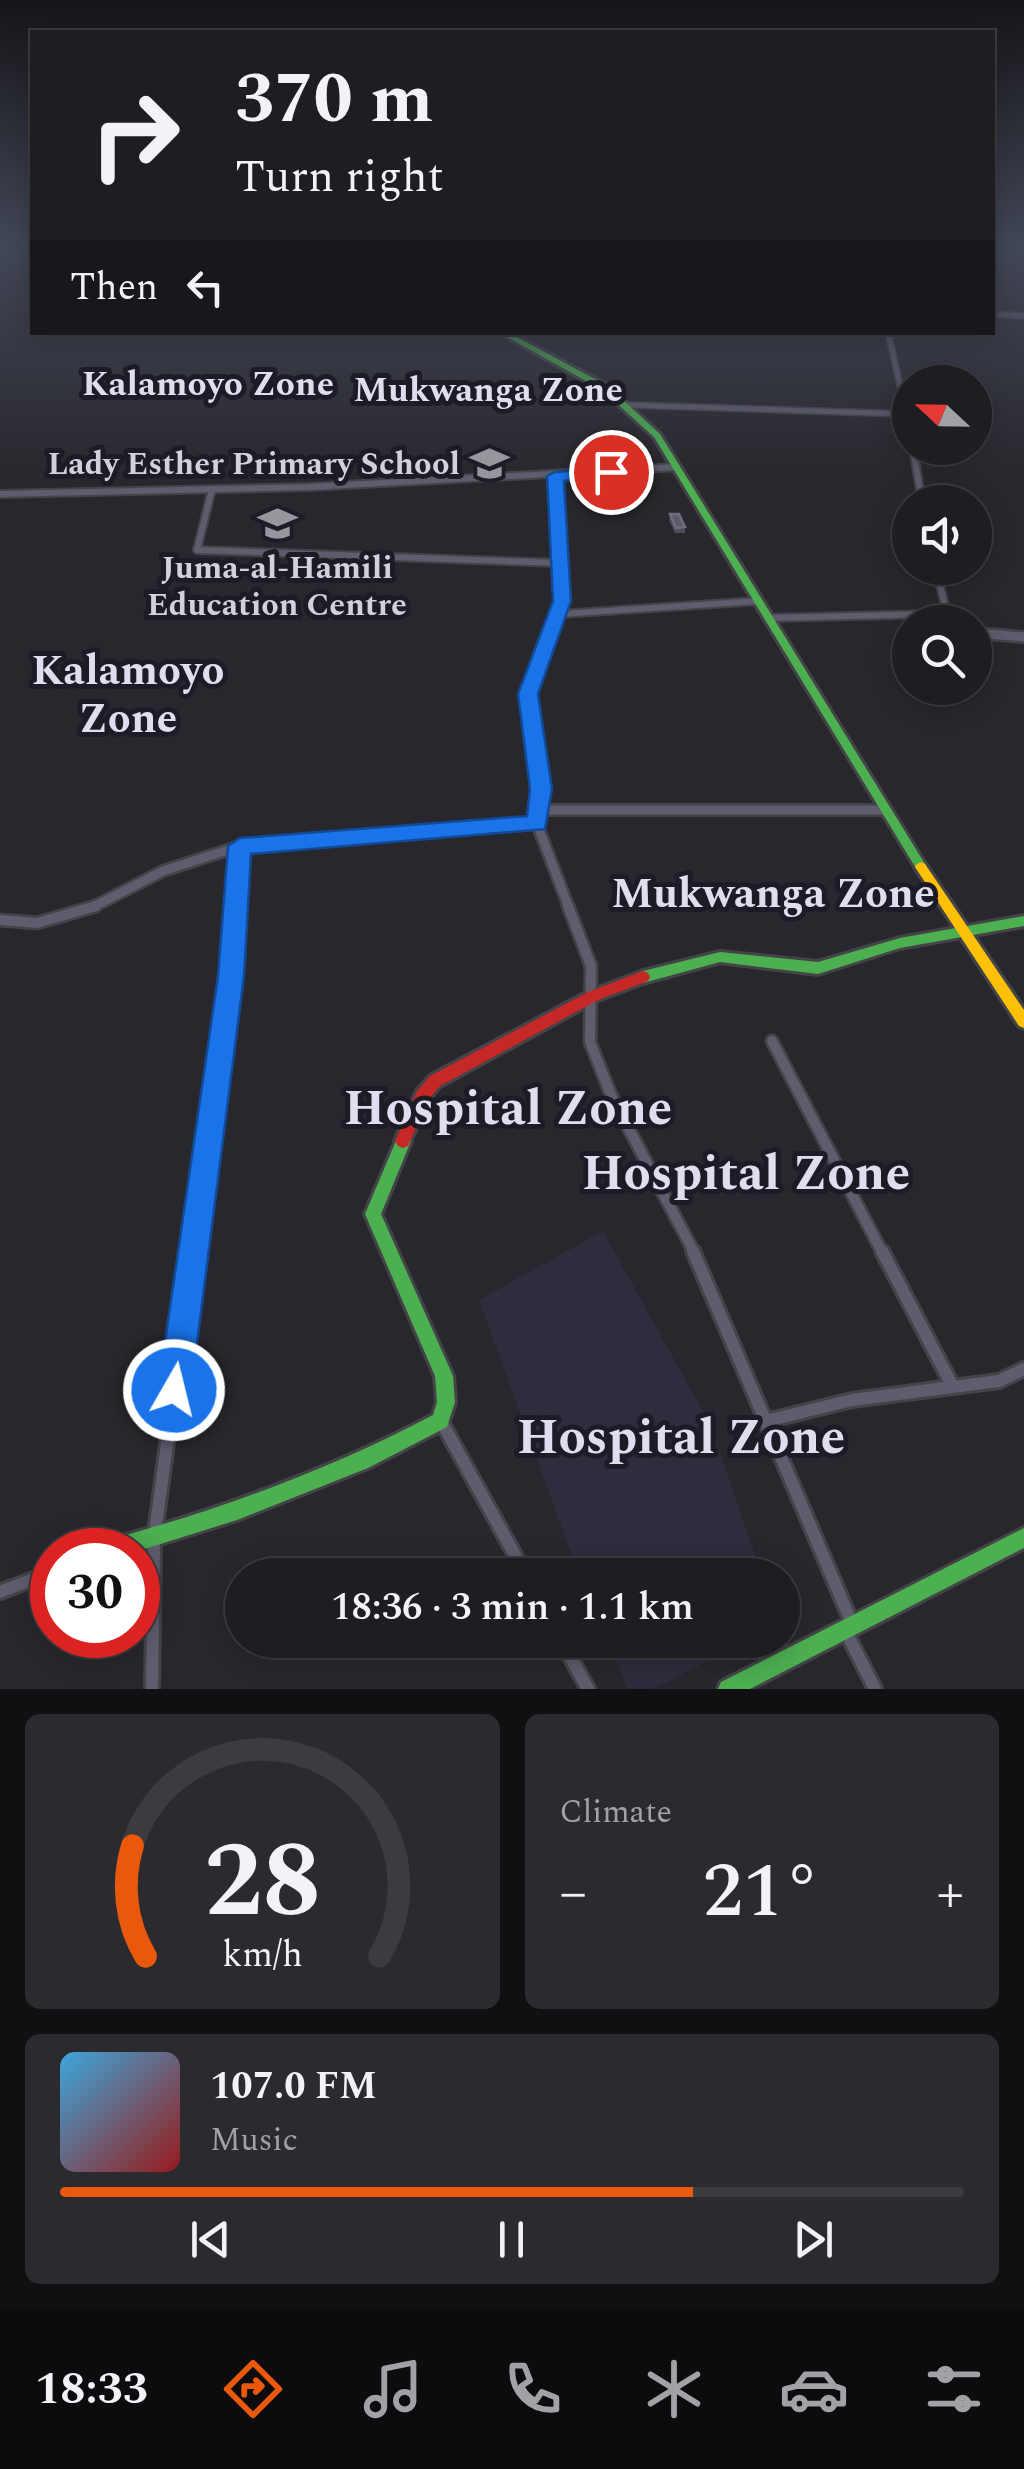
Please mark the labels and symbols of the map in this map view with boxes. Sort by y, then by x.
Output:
district label: Kalamoyo Zone [82,358,334,411]
district label: Mukwanga Zone [353,364,623,417]
north arrow [892,365,992,465]
pin [569,430,654,515]
place label: Lady Esther Primary School [47,440,460,489]
school or university icon: Lady Esther Primary School [469,443,511,485]
school or university icon: Juma-al-Hamili Education Centre [256,502,298,544]
place label: Juma-al-Hamili Education Centre [147,544,407,630]
district label: Kalamoyo Zone [31,640,225,751]
district label: Mukwanga Zone [611,863,935,926]
district label: Hospital Zone [344,1071,672,1147]
district label: Hospital Zone [582,1136,910,1212]
position arrow [122,1338,226,1442]
district label: Hospital Zone [517,1400,845,1476]
speed limit sign: 30 [30,1528,160,1658]

